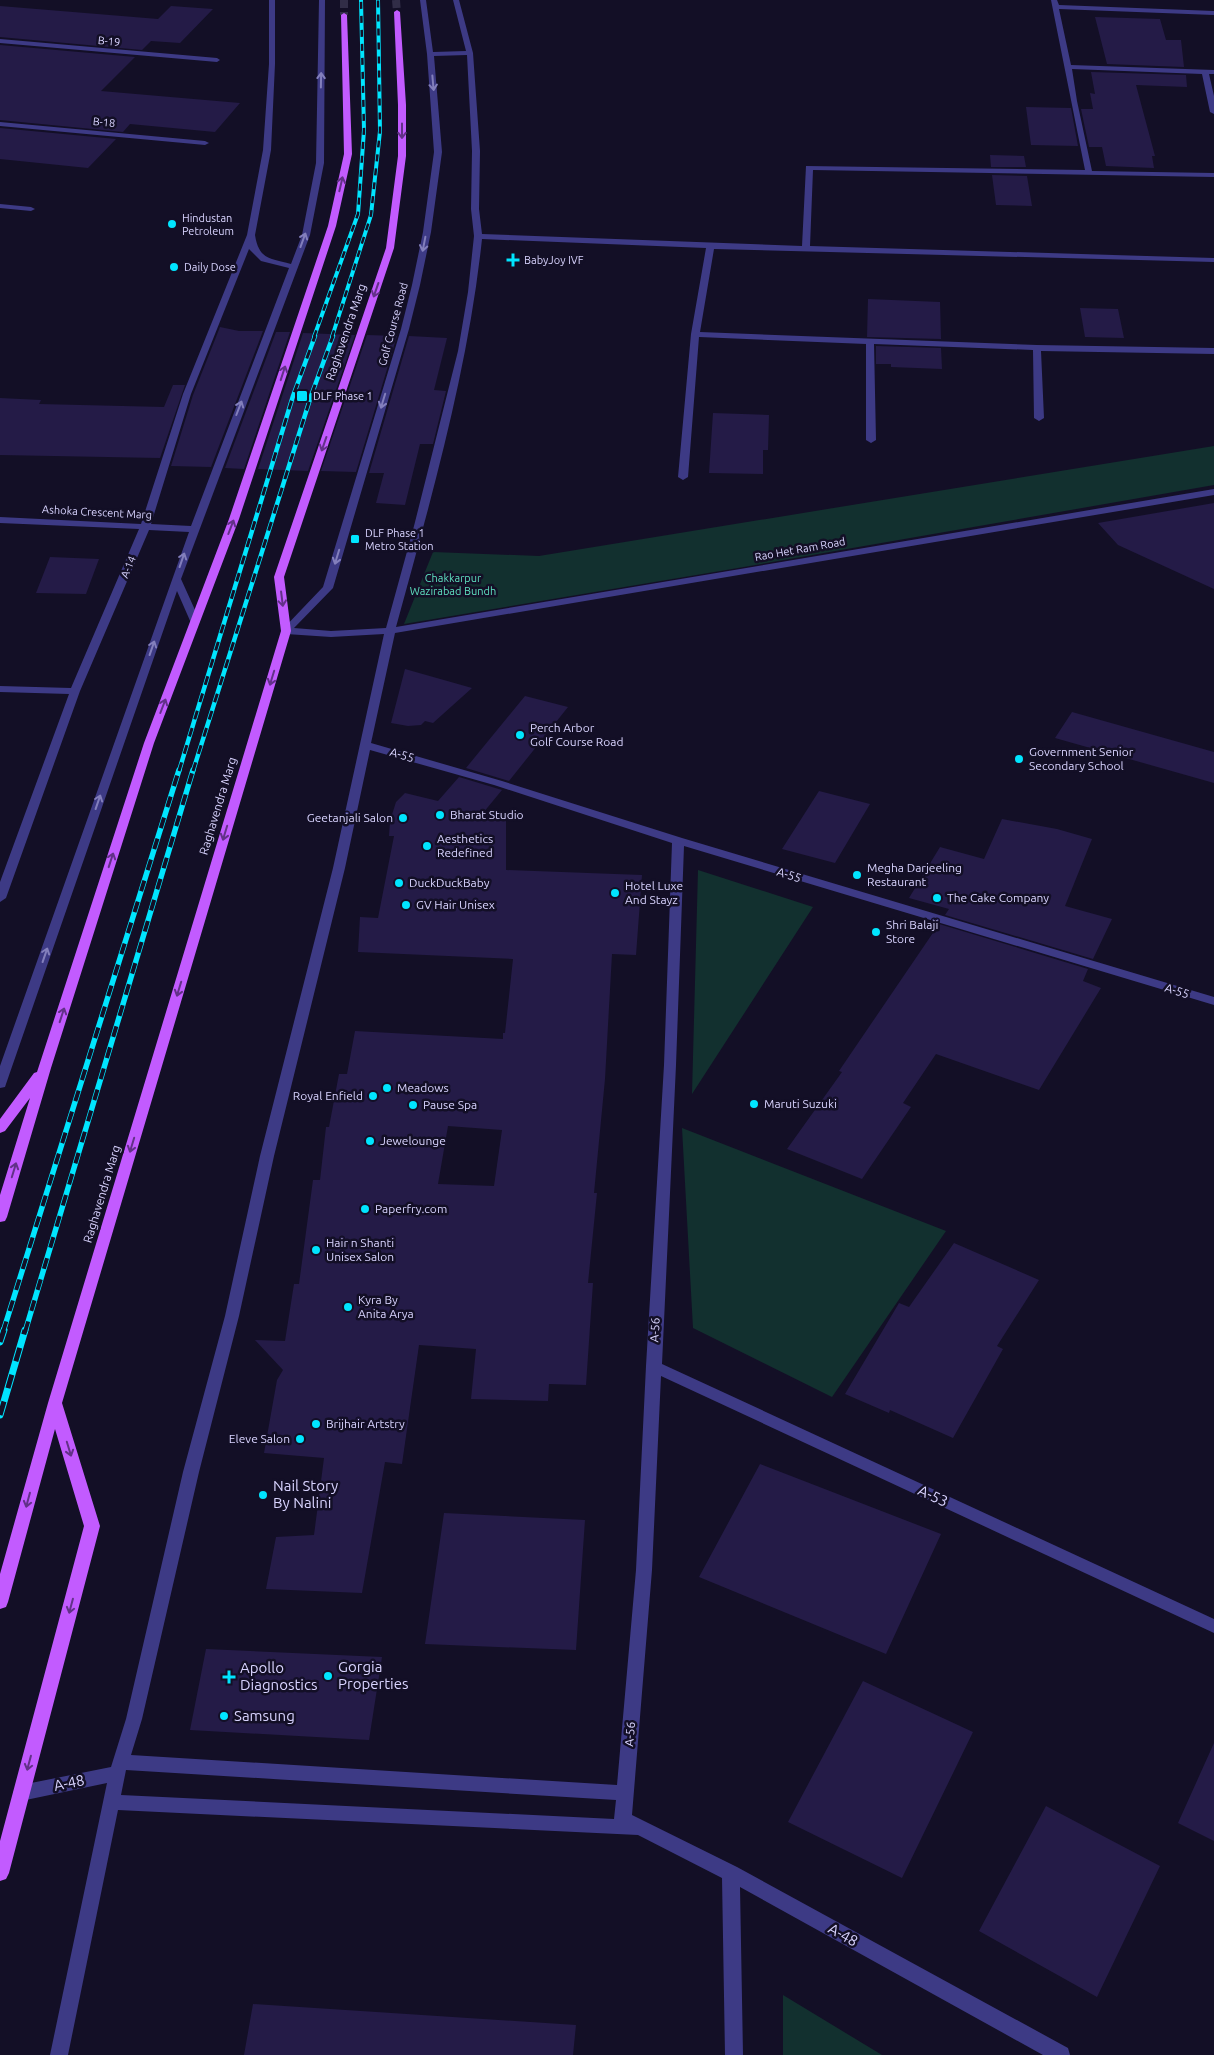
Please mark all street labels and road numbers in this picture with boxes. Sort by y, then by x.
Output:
street label: B-19 [97,34,121,48]
street label: B-18 [92,115,116,129]
street label: Golf Course Road [376,281,410,367]
street label: Raghavendra Marg [323,282,368,382]
street label: Ashoka Crescent Marg [42,503,152,521]
street label: Rao Het Ram Road [754,535,846,563]
street label: A-14 [118,554,138,580]
street label: A-55 [388,745,416,764]
street label: Raghavendra Marg [196,755,239,856]
street label: A-55 [775,865,803,884]
street label: A-55 [1163,981,1191,1000]
street label: Raghavendra Marg [80,1143,123,1244]
street label: A-56 [647,1317,662,1343]
street label: A-53 [916,1481,951,1510]
street label: A-56 [622,1721,637,1747]
street label: A-48 [52,1771,86,1794]
street label: A-48 [826,1920,861,1950]

